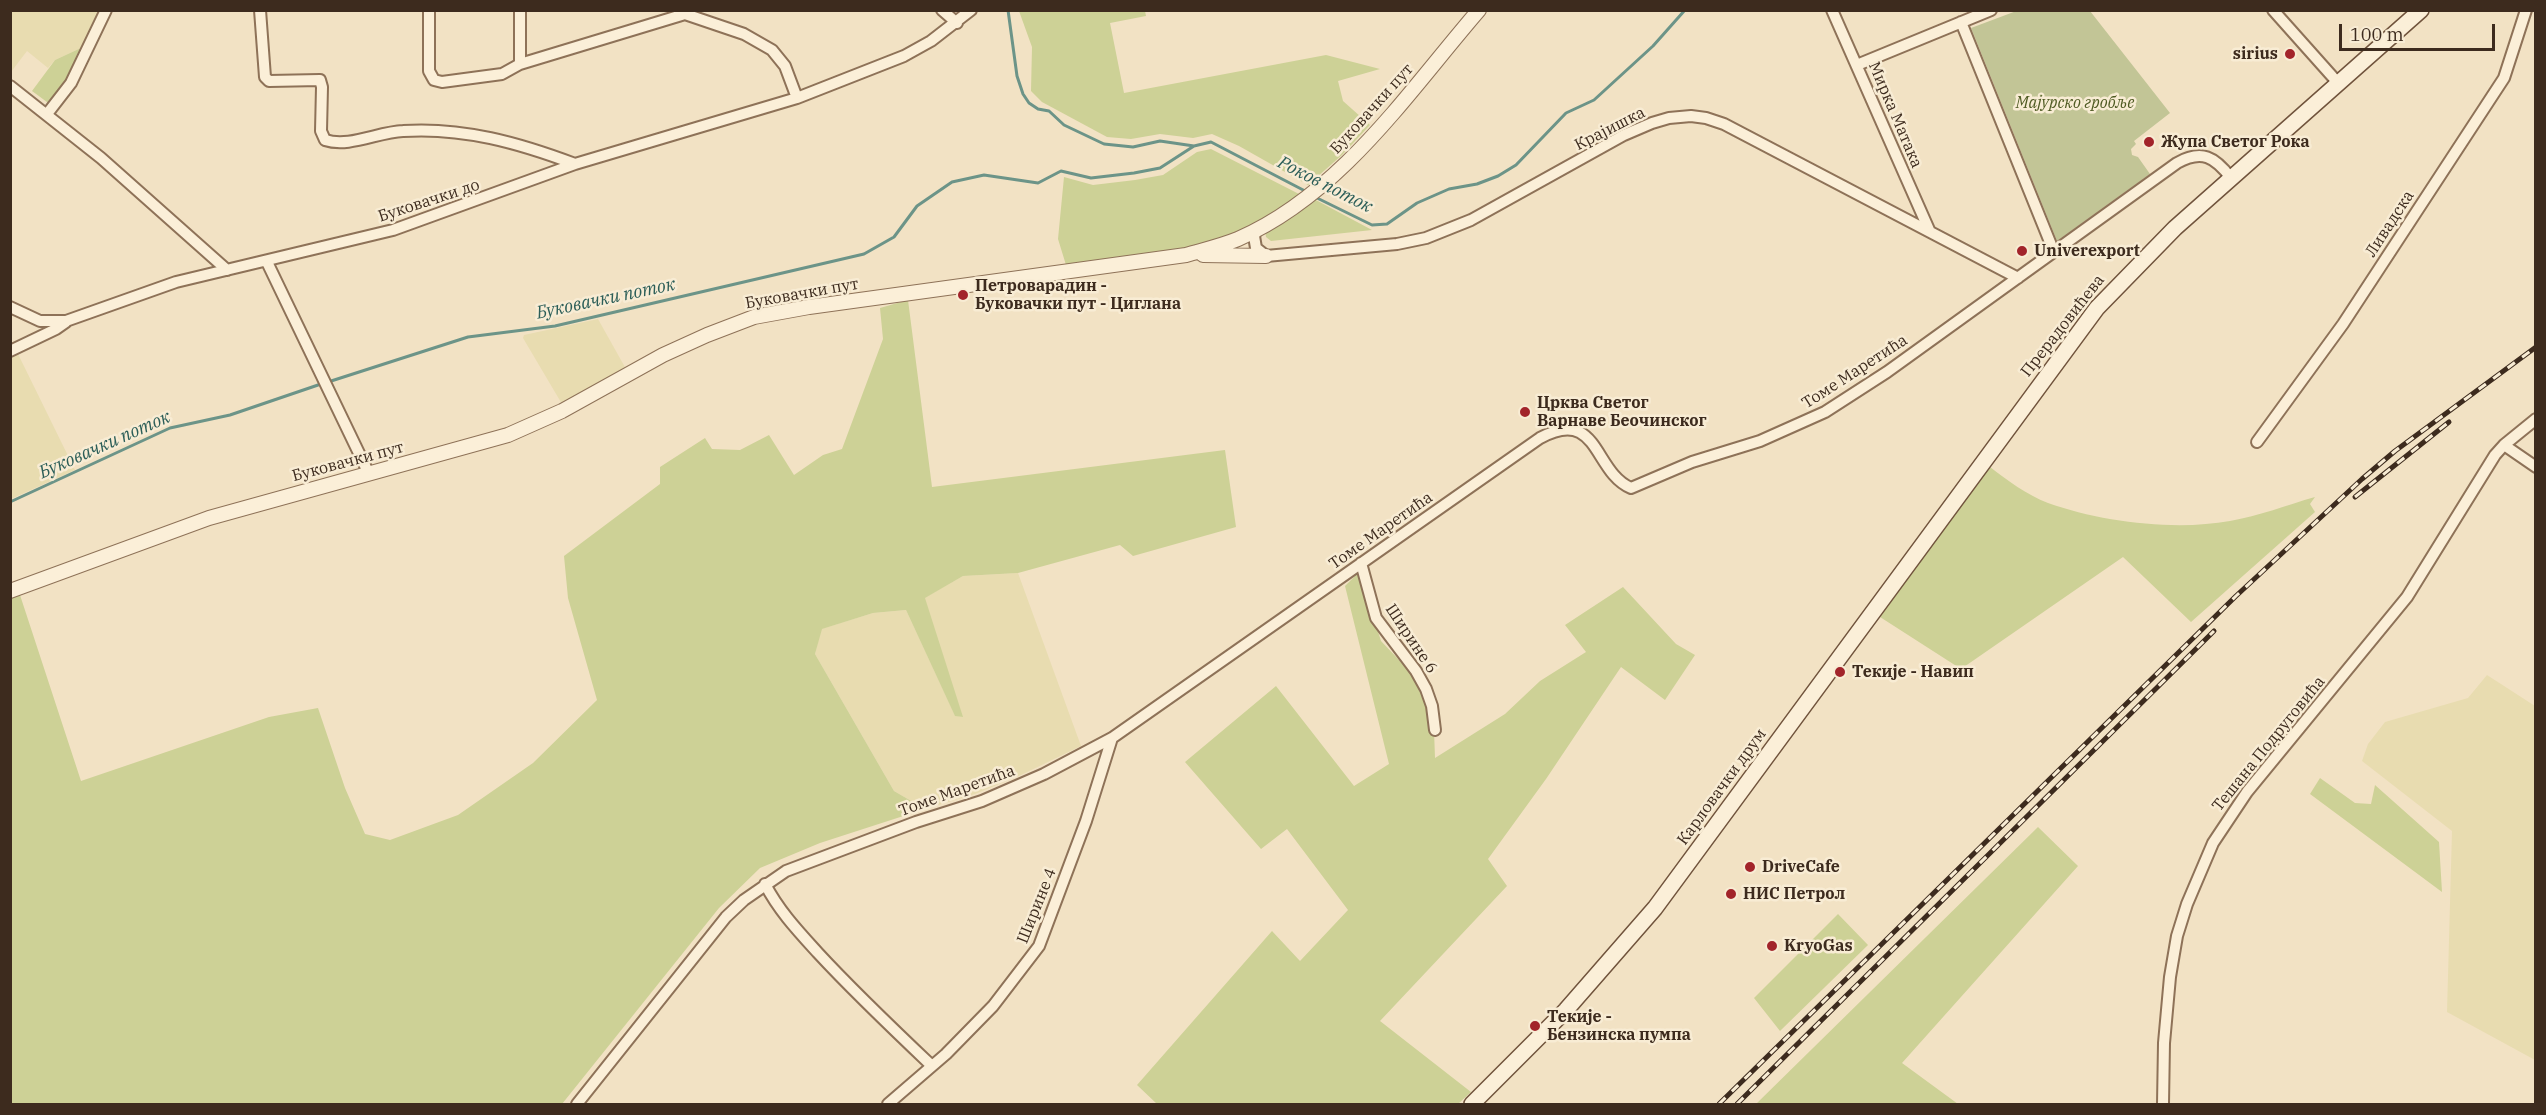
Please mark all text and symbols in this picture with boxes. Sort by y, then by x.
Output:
scale bar [2342,12,2498,50]
text: 100 m [2350,23,2404,46]
place label: sirius [2233,44,2278,64]
marker: sirius [2283,47,2297,61]
street label: Мирка Матака [1864,59,1926,171]
street label: Буковачки пут [1327,60,1417,158]
park label: Мајурско гробље [2016,93,2134,113]
street label: Крајишка [1571,103,1649,155]
place label: Жупа Светог Рока [2161,132,2310,152]
marker: Жупа Светог Рока [2142,135,2156,149]
water label: Роков поток [1274,152,1376,218]
street label: Буковачки до [376,176,482,226]
street label: Ливадска [2361,187,2419,261]
place label: Univerexport [2034,241,2140,261]
marker: Univerexport [2015,244,2029,258]
street label: Прерадовићева [2017,271,2109,381]
water label: Буковачки поток [534,274,678,324]
street label: Буковачки пут [744,275,860,313]
place label: Петроварадин - Буковачки пут - Циглана [975,276,1181,314]
marker: Петроварадин - Буковачки пут - Циглана [956,288,970,302]
street label: Томе Маретића [1799,331,1911,413]
place label: Црква Светог Варнаве Беочинског [1537,393,1707,431]
marker: Црква Светог Варнаве Беочинског [1518,405,1532,419]
water label: Буковачки поток [36,406,174,484]
street label: Буковачки пут [290,438,406,486]
street label: Томе Маретића [1326,488,1436,574]
street label: Ширине 6 [1381,601,1441,677]
place label: Текије - Навип [1852,662,1974,682]
marker: Текије - Навип [1833,665,1847,679]
street label: Тешана Подруговића [2209,672,2329,816]
street label: Карловачки друм [1673,725,1771,849]
street label: Томе Маретића [896,761,1018,821]
place label: DriveCafe [1762,857,1840,877]
marker: DriveCafe [1743,860,1757,874]
street label: Ширине 4 [1013,866,1061,946]
place label: НИС Петрол [1743,884,1845,904]
marker: НИС Петрол [1724,887,1738,901]
place label: KryoGas [1784,936,1853,956]
marker: KryoGas [1765,939,1779,953]
place label: Текије - Бензинска пумпа [1547,1007,1691,1045]
marker: Текије - Бензинска пумпа [1528,1019,1542,1033]

